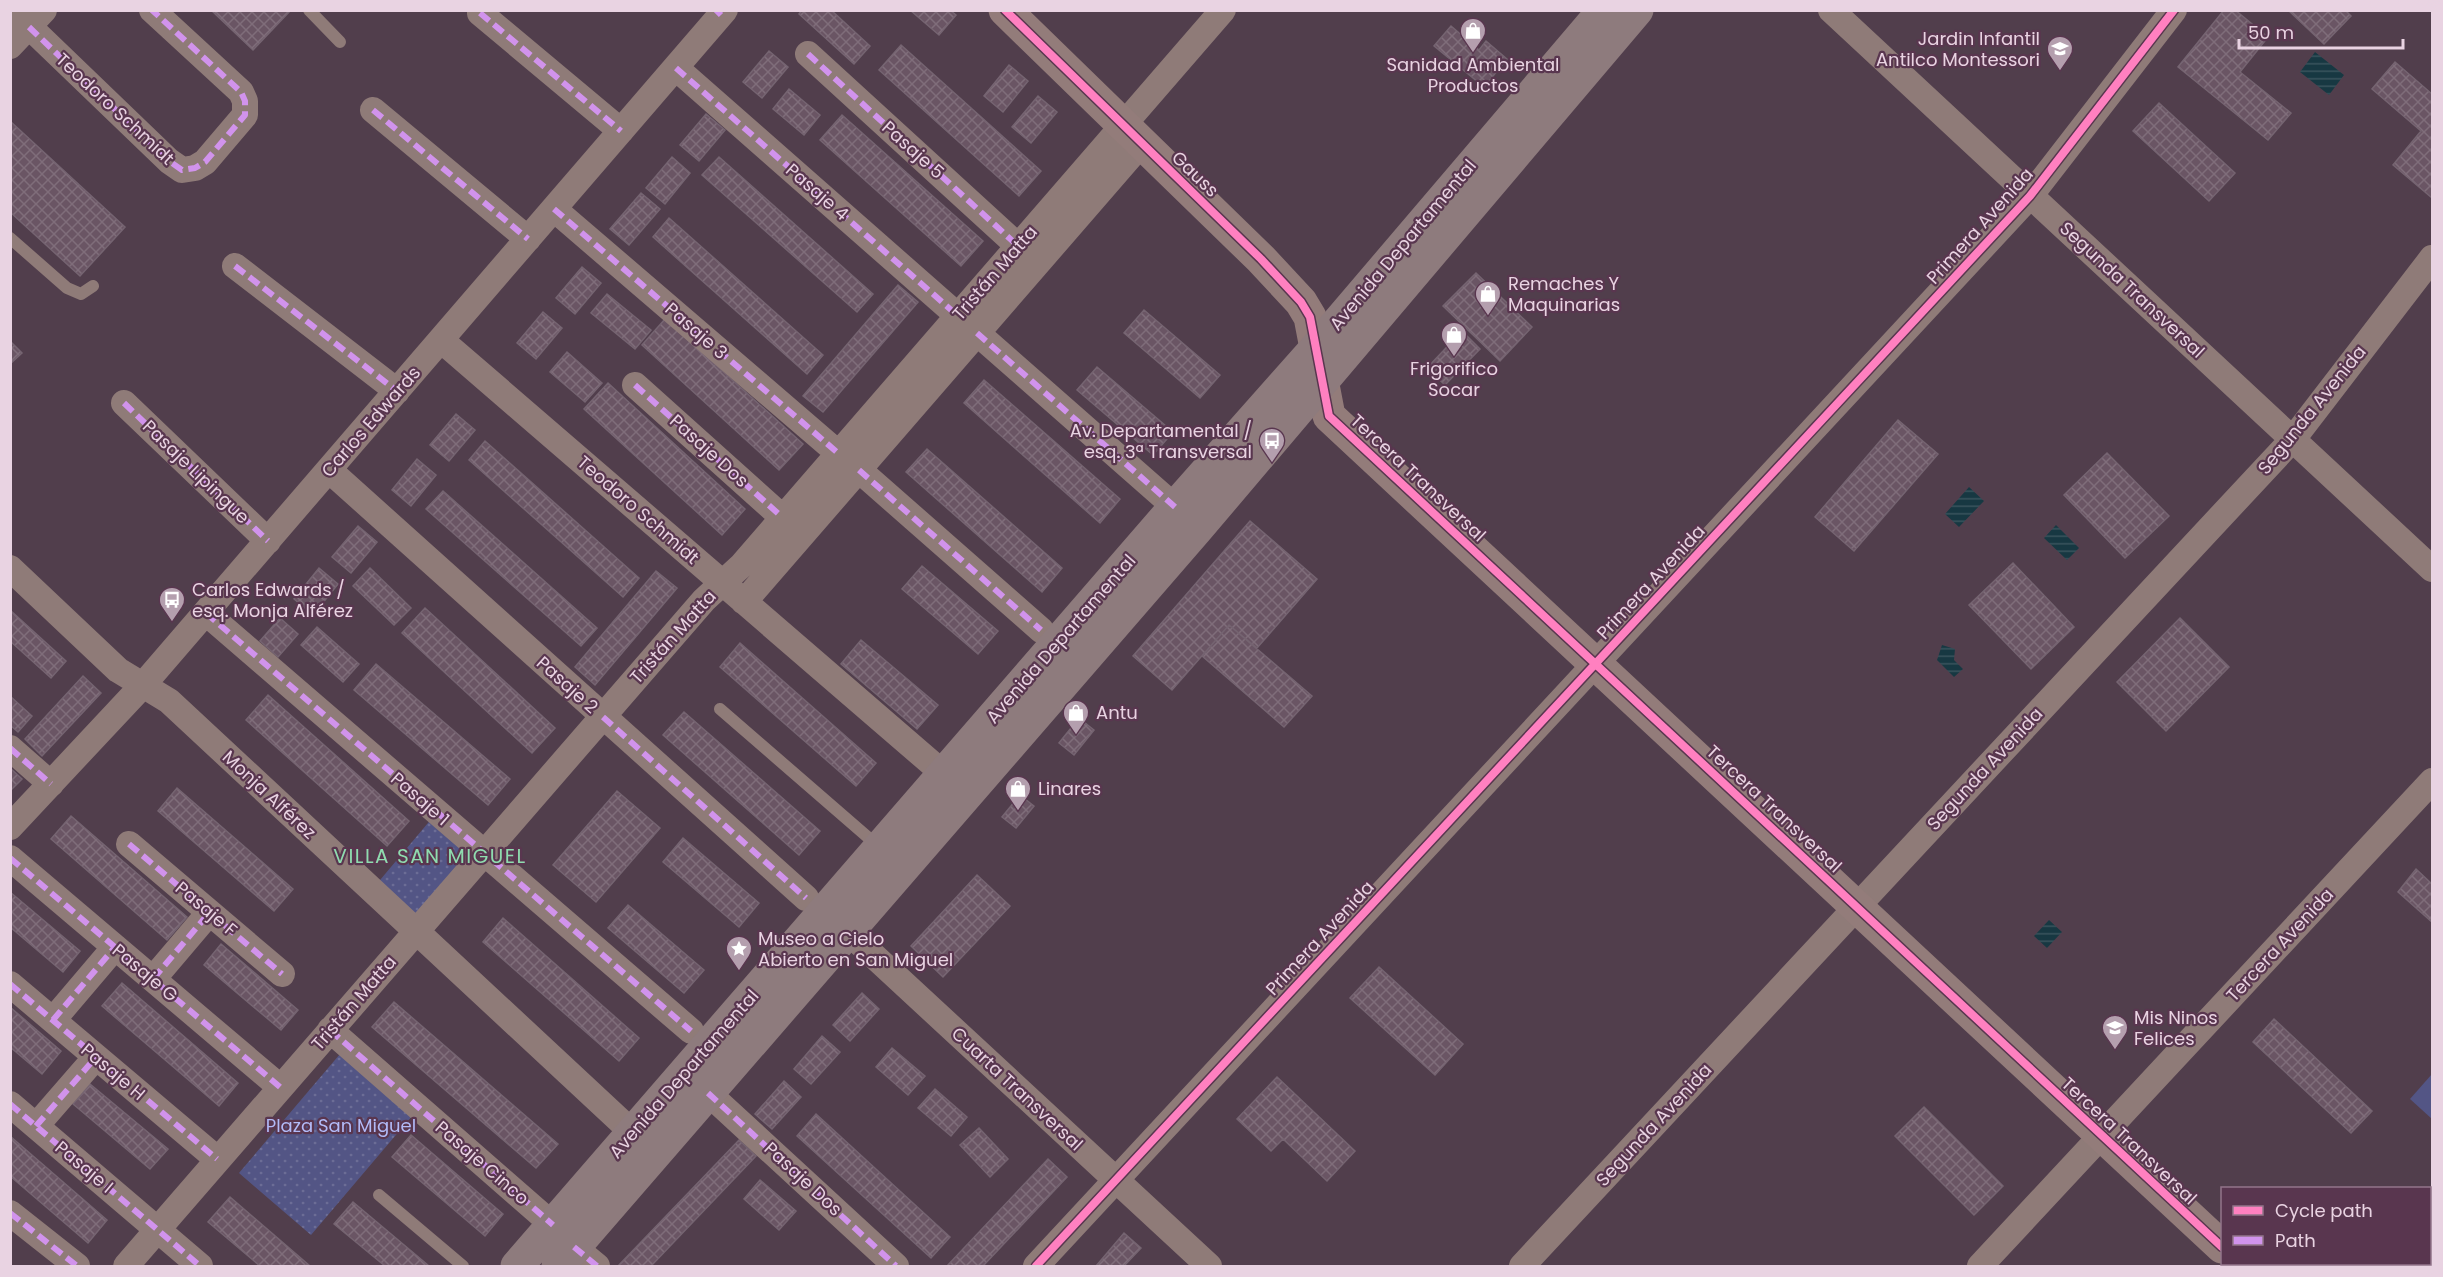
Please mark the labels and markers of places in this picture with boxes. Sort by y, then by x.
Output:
shop icon: Sanidad Ambiental Productos [1458,16,1488,54]
place label: Jardin Infantil Antilco Montessori [1876,26,2040,72]
school or university icon: Jardin Infantil Antilco Montessori [2045,34,2075,72]
place label: Sanidad Ambiental Productos [1386,52,1560,98]
place label: Remaches Y Maquinarias [1508,271,1620,317]
shop icon: Remaches Y Maquinarias [1473,279,1503,317]
shop icon: Frigorifico Socar [1439,320,1469,358]
place label: Frigorifico Socar [1410,356,1498,402]
place label: Av. Departamental / esq. 3ª Transversal [1070,418,1252,464]
bus stop icon: Av. Departamental / esq. 3ª Transversal [1257,426,1287,464]
place label: Carlos Edwards / esq. Monja Alférez [192,577,353,623]
bus stop icon: Carlos Edwards / esq. Monja Alférez [157,585,187,623]
shop icon: Antu [1061,698,1091,736]
place label: Antu [1096,700,1138,725]
shop icon: Linares [1003,774,1033,812]
place label: Linares [1038,776,1101,801]
place label: Museo a Cielo Abierto en San Miguel [758,926,953,972]
place icon: Museo a Cielo Abierto en San Miguel [724,934,754,972]
place label: Mis Ninos Felices [2134,1005,2218,1051]
school or university icon: Mis Ninos Felices [2100,1013,2130,1051]

